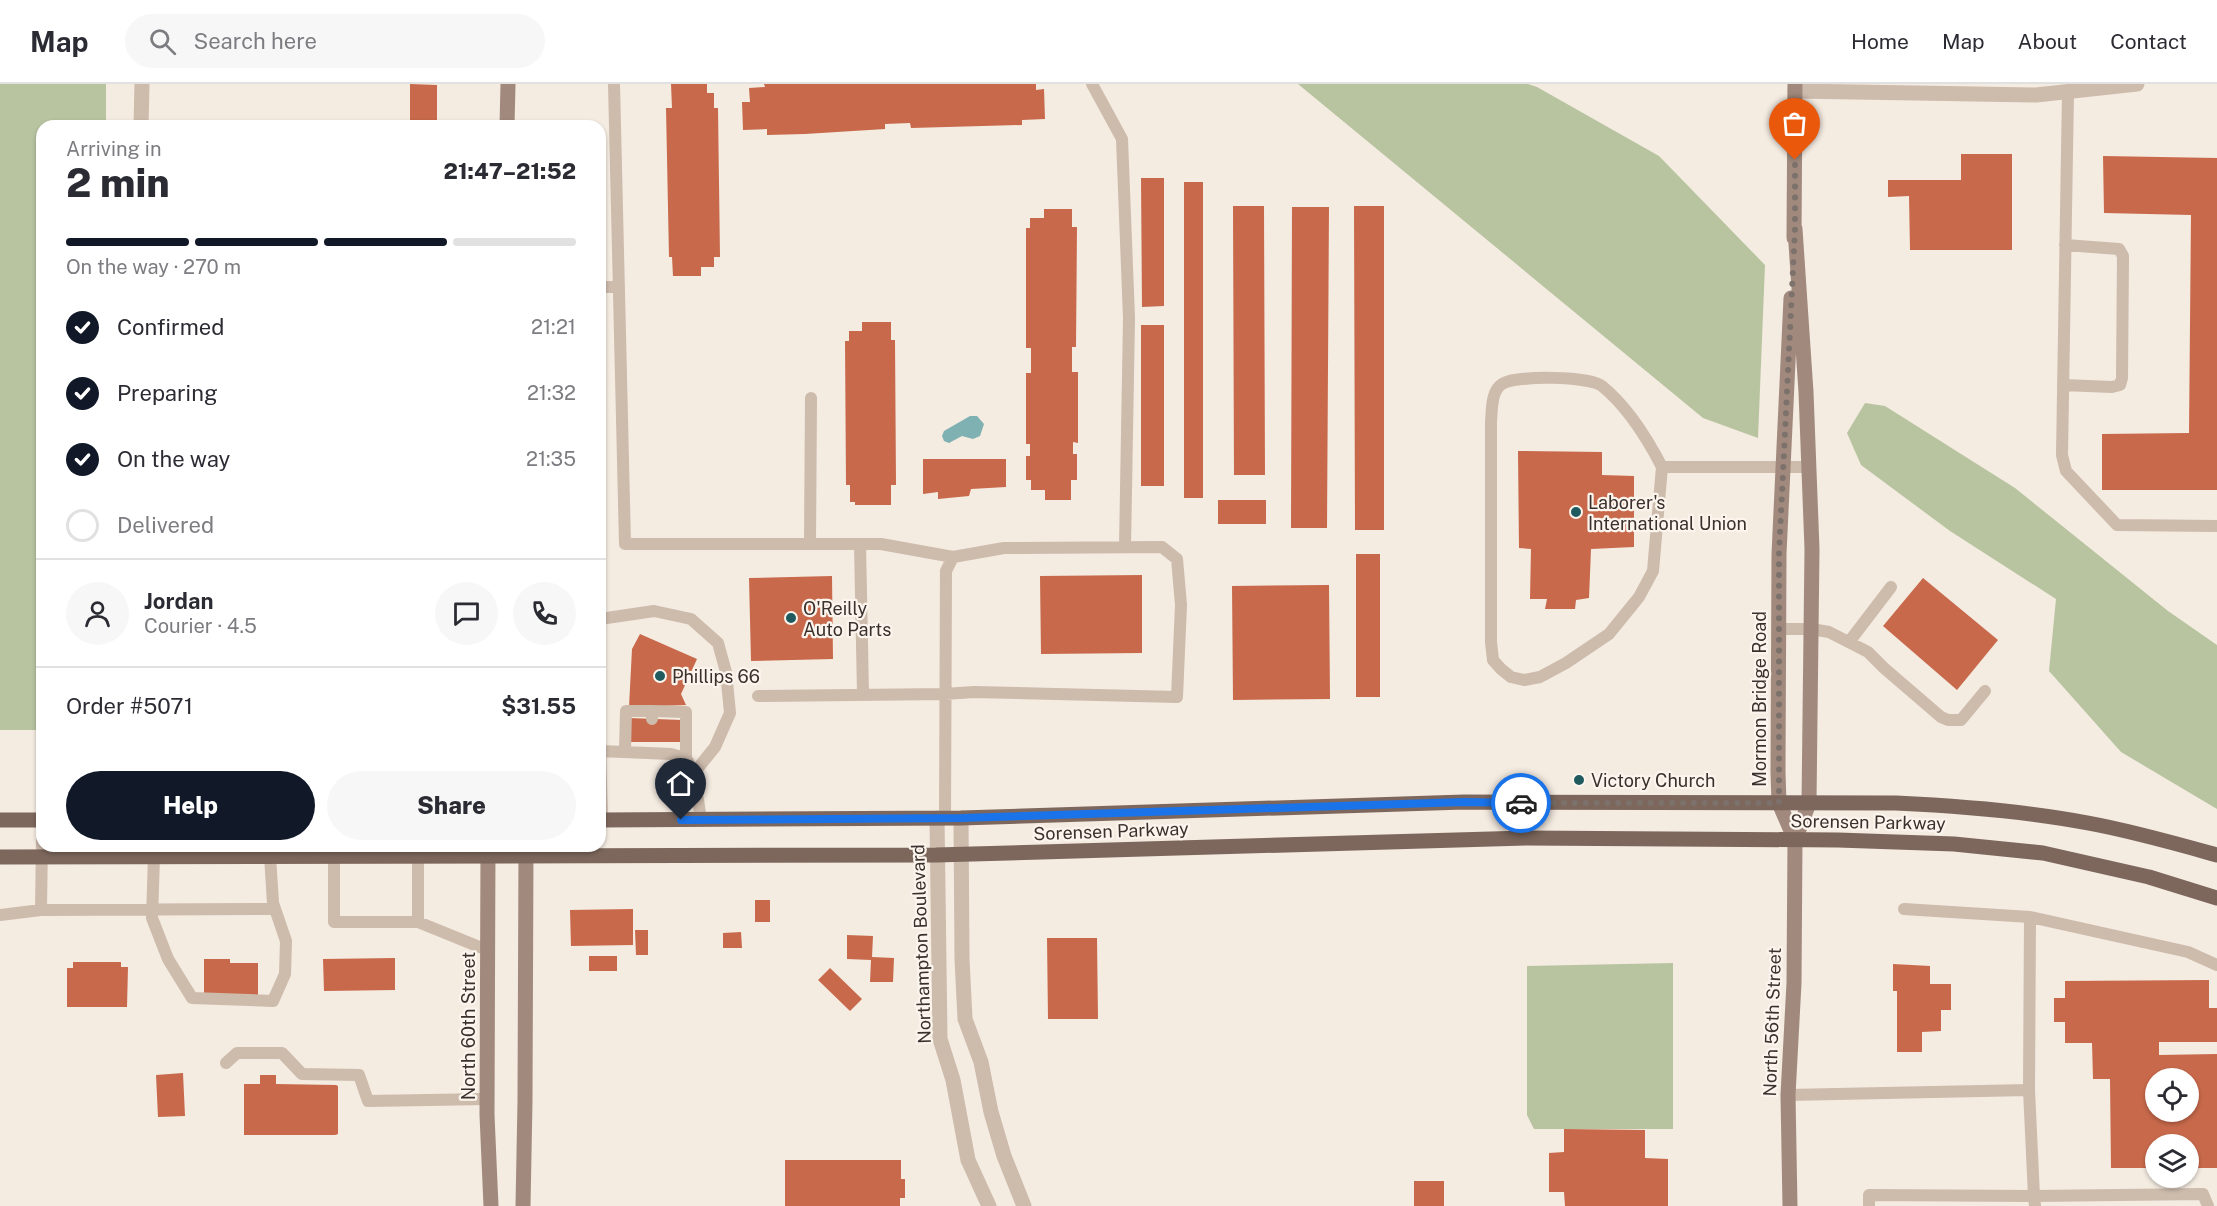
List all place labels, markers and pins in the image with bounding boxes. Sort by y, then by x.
pin [1769,98,1820,160]
place label: Laborer's International Union [1588,492,1747,534]
marker: Laborer's International Union [1569,505,1583,519]
place label: O'Reilly Auto Parts [803,598,891,640]
marker: O'Reilly Auto Parts [784,611,798,625]
place label: Phillips 66 [672,666,760,687]
marker: Phillips 66 [653,669,667,683]
pin [655,758,706,820]
place label: Victory Church [1591,770,1715,791]
marker: Victory Church [1572,773,1586,787]

